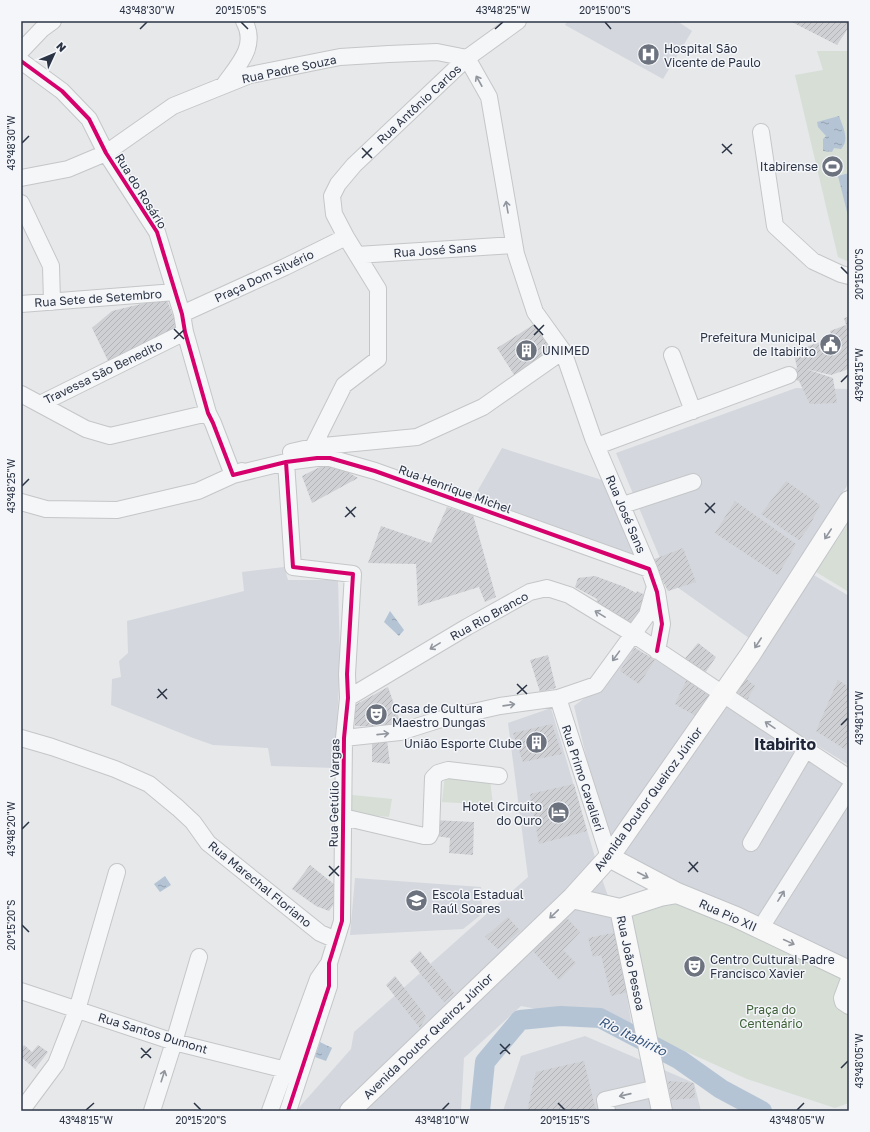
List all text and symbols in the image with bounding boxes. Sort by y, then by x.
text: 43°48'30"W [119,4,175,16]
text: 20°15'05"S [215,4,267,16]
text: 43°48'25"W [476,4,531,16]
text: 20°15'00"S [579,4,631,16]
north arrow [34,34,74,74]
text: N [54,39,69,54]
place label: Hospital São Vicente de Paulo [664,41,761,70]
hospital icon: Hospital São Vicente de Paulo [636,42,662,68]
street label: Rua Padre Souza [240,52,338,86]
street label: Rua Antônio Carlos [374,61,464,147]
one-way arrow [475,75,483,87]
text: 43°48'30"W [5,115,17,171]
street label: Rua do Rosário [112,151,170,231]
sports icon: Itabirense [820,153,846,179]
place label: Itabirense [760,159,818,174]
one-way arrow [503,201,511,214]
street label: Rua José Sans [393,240,477,260]
street label: Praça Dom Silvério [212,246,316,306]
text: 20°15'00"S [853,248,865,300]
street label: Rua Sete de Setembro [34,286,162,310]
place label: Prefeitura Municipal de Itabirito [700,330,816,359]
public building icon: Prefeitura Municipal de Itabirito [818,331,844,357]
street label: Travessa São Benedito [41,337,165,407]
building icon: UNIMED [513,337,539,363]
place label: UNIMED [542,343,590,358]
text: 43°48'15"W [853,348,865,402]
text: 43°48'25"W [5,458,17,513]
street label: Rua Henrique Michel [396,462,514,516]
street label: Rua José Sans [603,473,649,555]
one-way arrow [824,528,832,539]
street label: Rua Rio Branco [447,588,531,644]
one-way arrow [594,609,606,617]
one-way arrow [754,637,762,648]
one-way arrow [429,643,441,651]
one-way arrow [612,651,621,662]
text: 43°48'10"W [853,691,865,745]
place label: Casa de Cultura Maestro Dungas [392,701,486,730]
one-way arrow [502,701,515,709]
theatre icon: Casa de Cultura Maestro Dungas [363,702,389,728]
one-way arrow [765,721,776,729]
street label: Rua Primo Cavalieri [559,723,607,833]
street label: Avenida Doutor Queiroz Júnior [591,724,706,874]
one-way arrow [376,730,389,738]
building icon: União Esporte Clube [524,730,550,756]
district label: Itabirito [754,734,816,754]
place label: União Esporte Clube [404,736,522,751]
street label: Rua Getúlio Vargas [326,738,342,848]
place label: Hotel Circuito do Ouro [462,799,542,828]
hotel icon: Hotel Circuito do Ouro [545,800,571,826]
text: 43°48'20"W [5,801,17,857]
street label: Rua Marechal Floriano [205,838,315,930]
one-way arrow [637,872,649,879]
place label: Escola Estadual Raúl Soares [432,887,524,916]
school or university icon: Escola Estadual Raúl Soares [404,888,430,914]
one-way arrow [777,891,785,902]
street label: Rua Pio XII [697,896,759,934]
text: 20°15'20"S [5,899,17,951]
one-way arrow [549,910,559,919]
street label: Rua João Pessoa [614,914,648,1012]
one-way arrow [783,939,795,946]
place label: Centro Cultural Padre Francisco Xavier [710,952,835,981]
theatre icon: Centro Cultural Padre Francisco Xavier [682,953,708,979]
street label: Avenida Doutor Queiroz Júnior [360,970,496,1102]
park label: Praça do Centenário [739,1002,803,1031]
street label: Rua Santos Dumont [96,1009,210,1057]
water label: Rio Itabirito [597,1013,670,1060]
text: 43°48'05"W [853,1033,865,1089]
one-way arrow [160,1070,167,1083]
one-way arrow [619,1092,632,1100]
text: 43°48'15"W [59,1114,113,1126]
text: 20°15'20"S [175,1114,227,1126]
text: 43°48'10"W [415,1114,469,1126]
text: 20°15'15"S [540,1114,590,1126]
text: 43°48'05"W [769,1114,825,1126]

